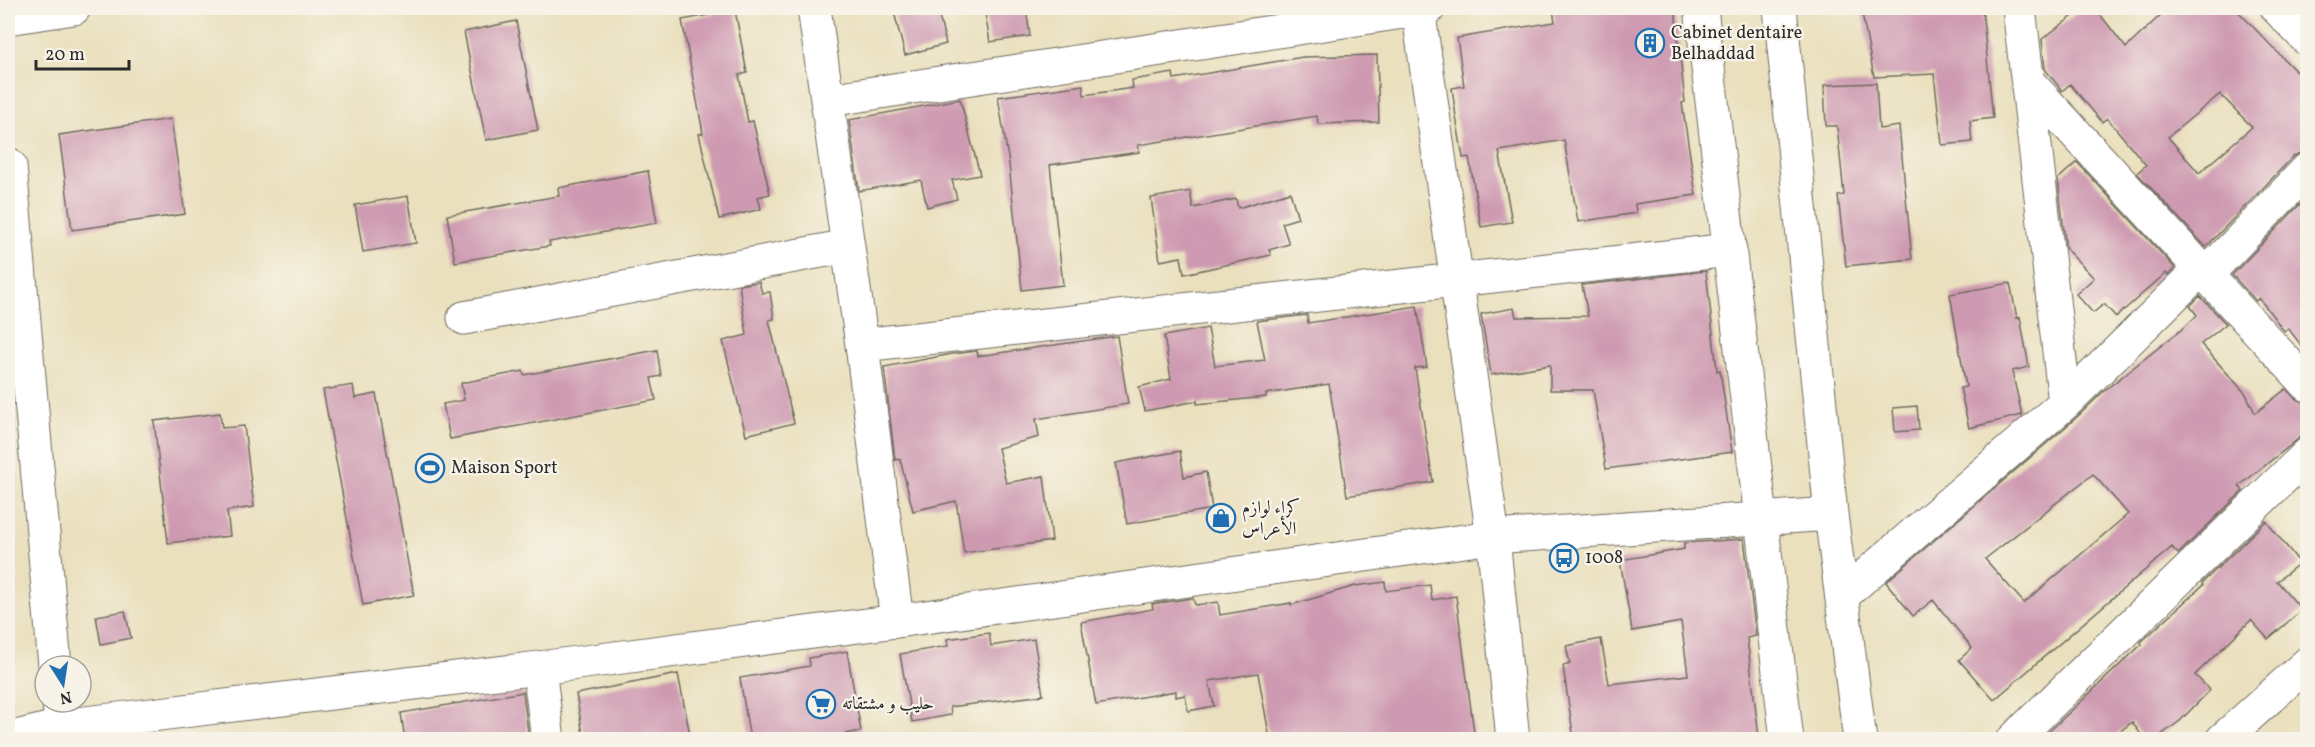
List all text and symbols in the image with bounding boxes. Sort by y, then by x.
place label: Cabinet dentaire Belhaddad [1671,21,1802,67]
building icon: Cabinet dentaire Belhaddad [1634,27,1666,59]
scale bar [36,33,129,71]
text: 20 m [45,43,85,68]
sports icon: Maison Sport [414,452,446,484]
place label: Maison Sport [451,456,557,481]
place label: كراء لوازم الأعراس [1242,496,1300,542]
shop icon: كراء لوازم الأعراس [1205,502,1237,534]
bus stop icon: 1008 [1548,542,1580,574]
place label: 1008 [1585,546,1623,571]
north arrow [33,654,93,714]
text: N [57,685,74,709]
supermarket icon: حليب و مشتقاته [805,688,837,720]
place label: حليب و مشتقاته [842,692,934,717]

